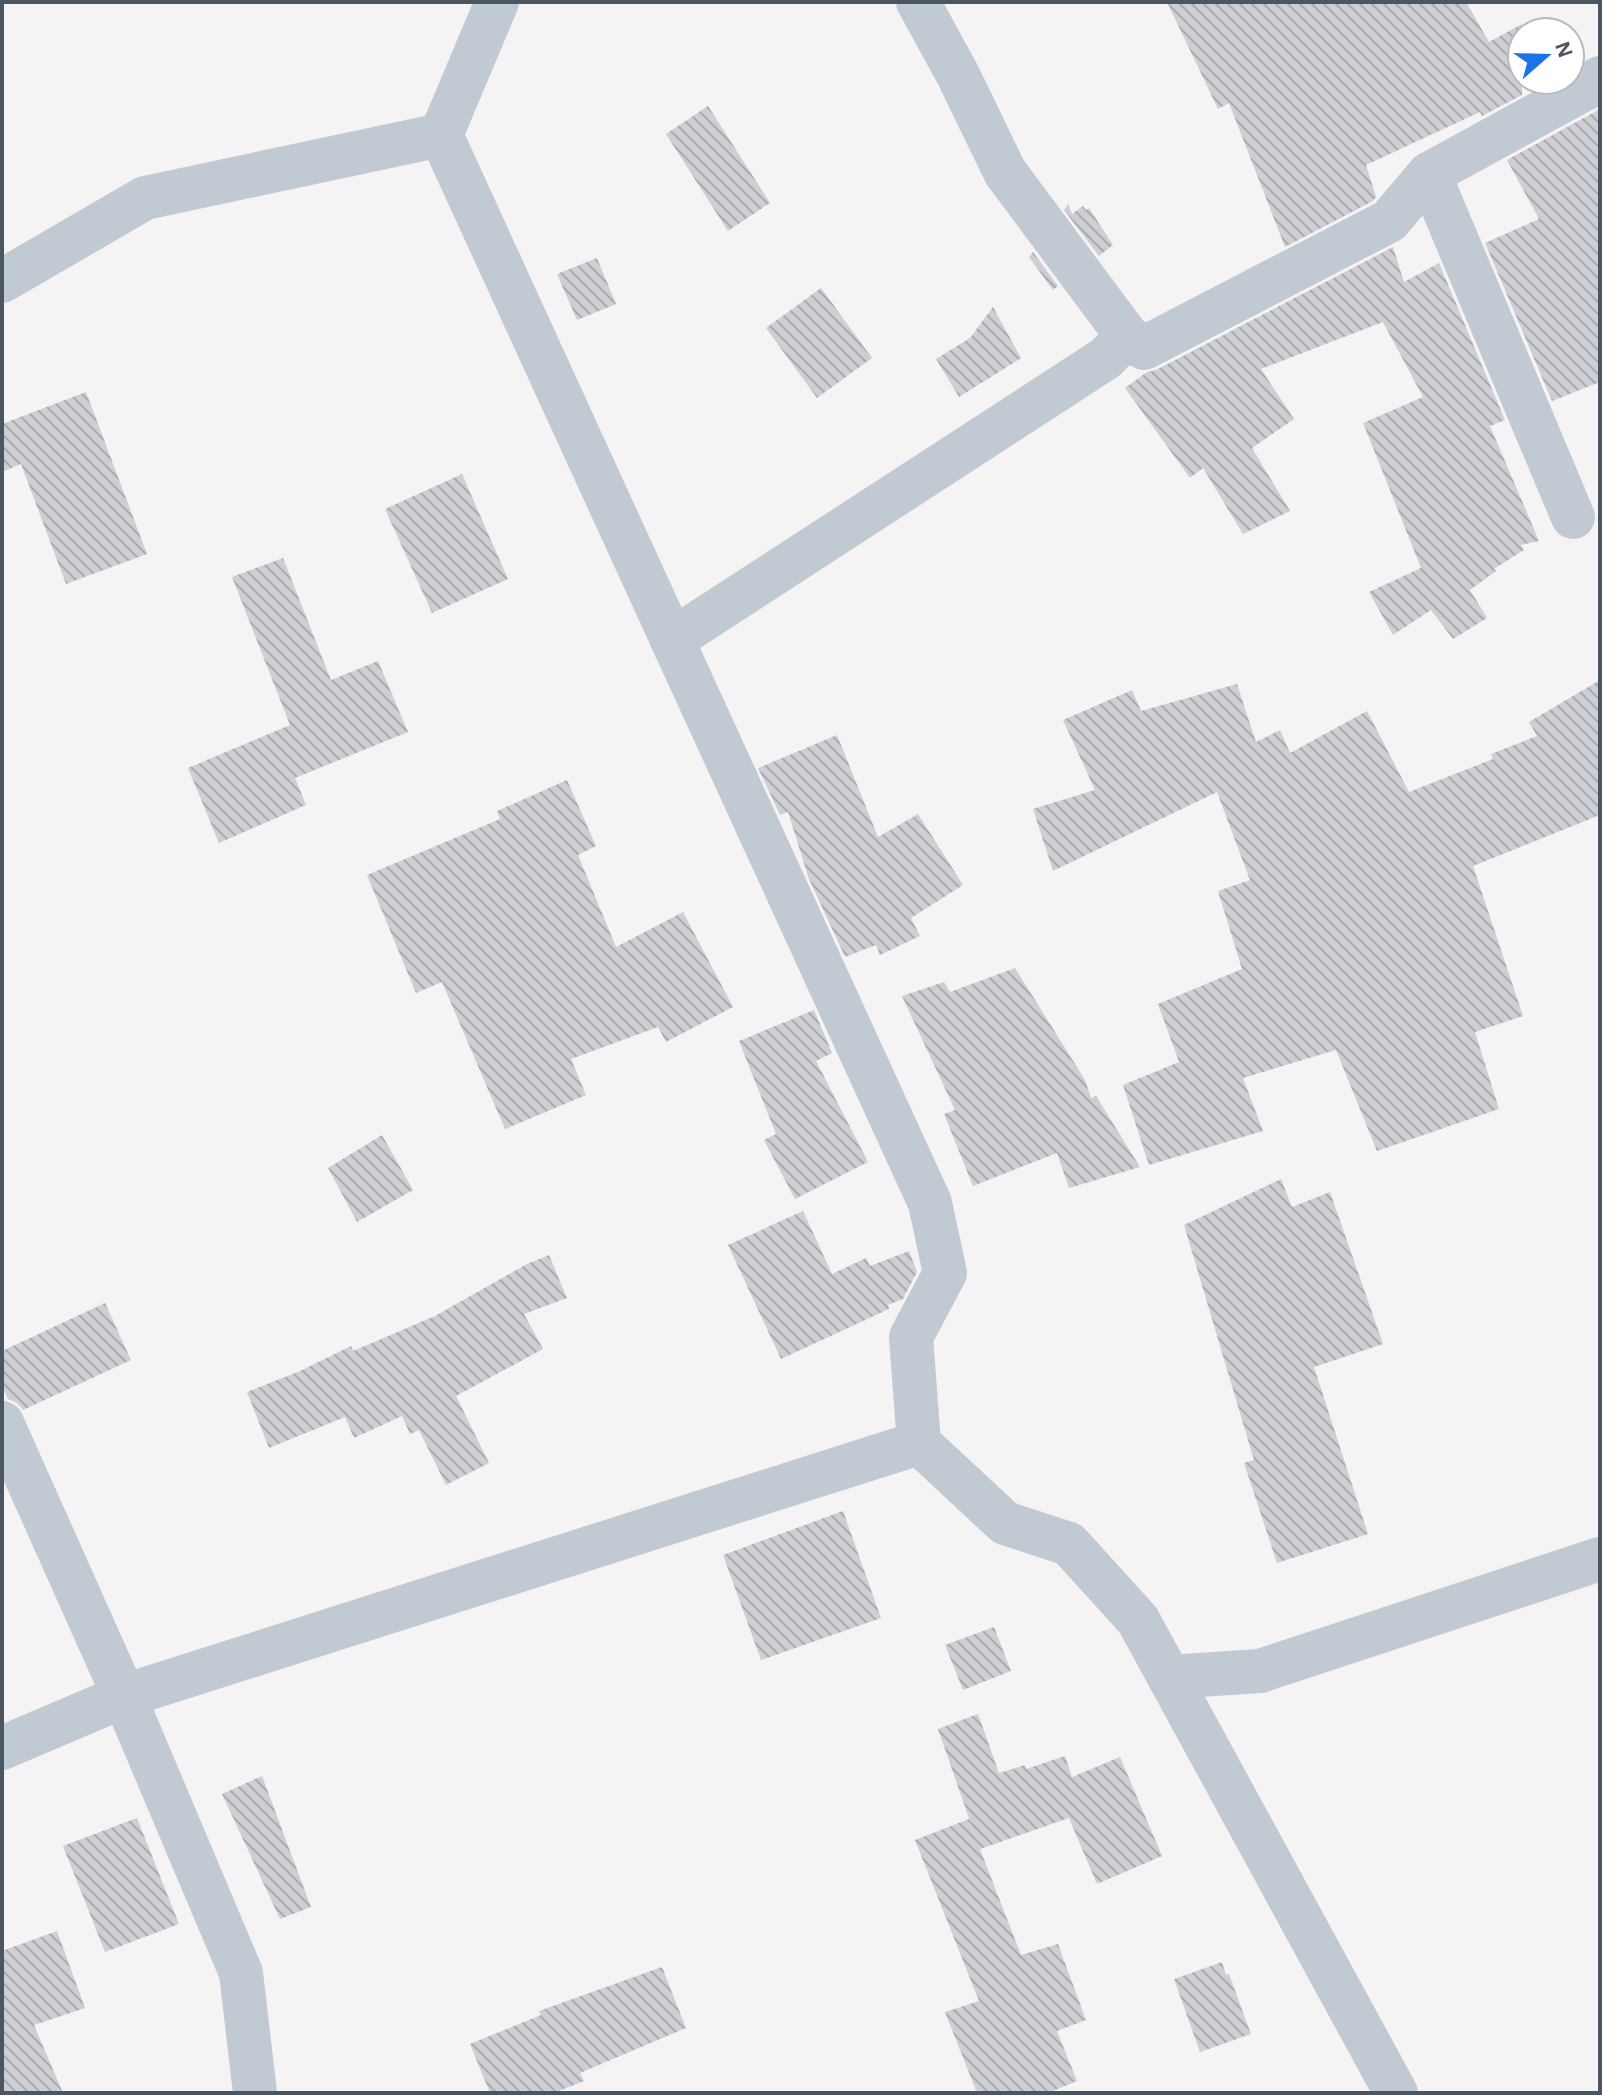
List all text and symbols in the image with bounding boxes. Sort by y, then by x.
north arrow [1506,16,1586,96]
text: N [1551,39,1577,60]

